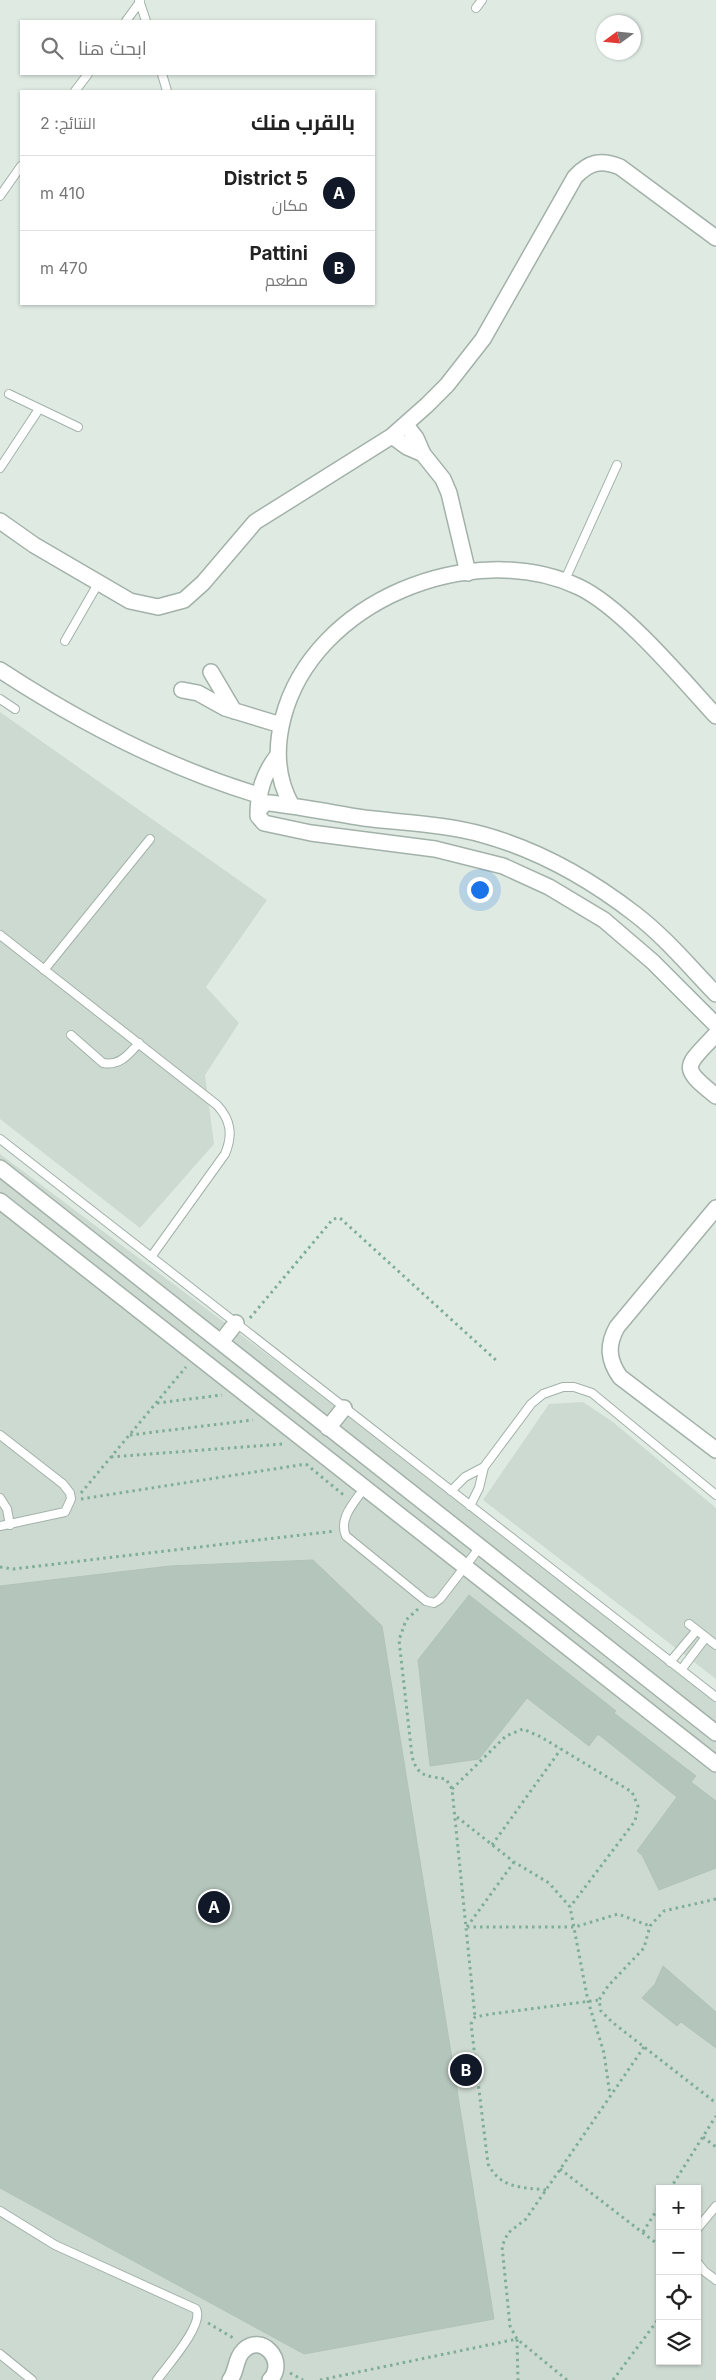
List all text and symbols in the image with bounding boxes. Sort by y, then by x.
north arrow [596,15,641,60]
search box [20,20,375,75]
icon: search [38,34,66,62]
text: ابحث هنا [78,37,147,60]
text: بالقرب منك [251,110,355,135]
text: النتائج: 2 [40,113,96,133]
text: District 5 [224,167,308,190]
text: 410 m [40,183,85,203]
text: A [333,183,345,203]
text: مكان [272,195,308,215]
text: Pattini [250,242,308,265]
text: 470 m [40,258,88,278]
text: B [334,258,344,278]
text: مطعم [265,270,308,290]
your location [467,877,493,903]
pin: A [198,1888,230,1926]
pin: B [450,2051,482,2089]
map controls [656,2185,701,2365]
button: + [656,2185,701,2230]
button: − [656,2230,701,2275]
button: locate [656,2275,701,2320]
button: layers [656,2320,701,2365]

